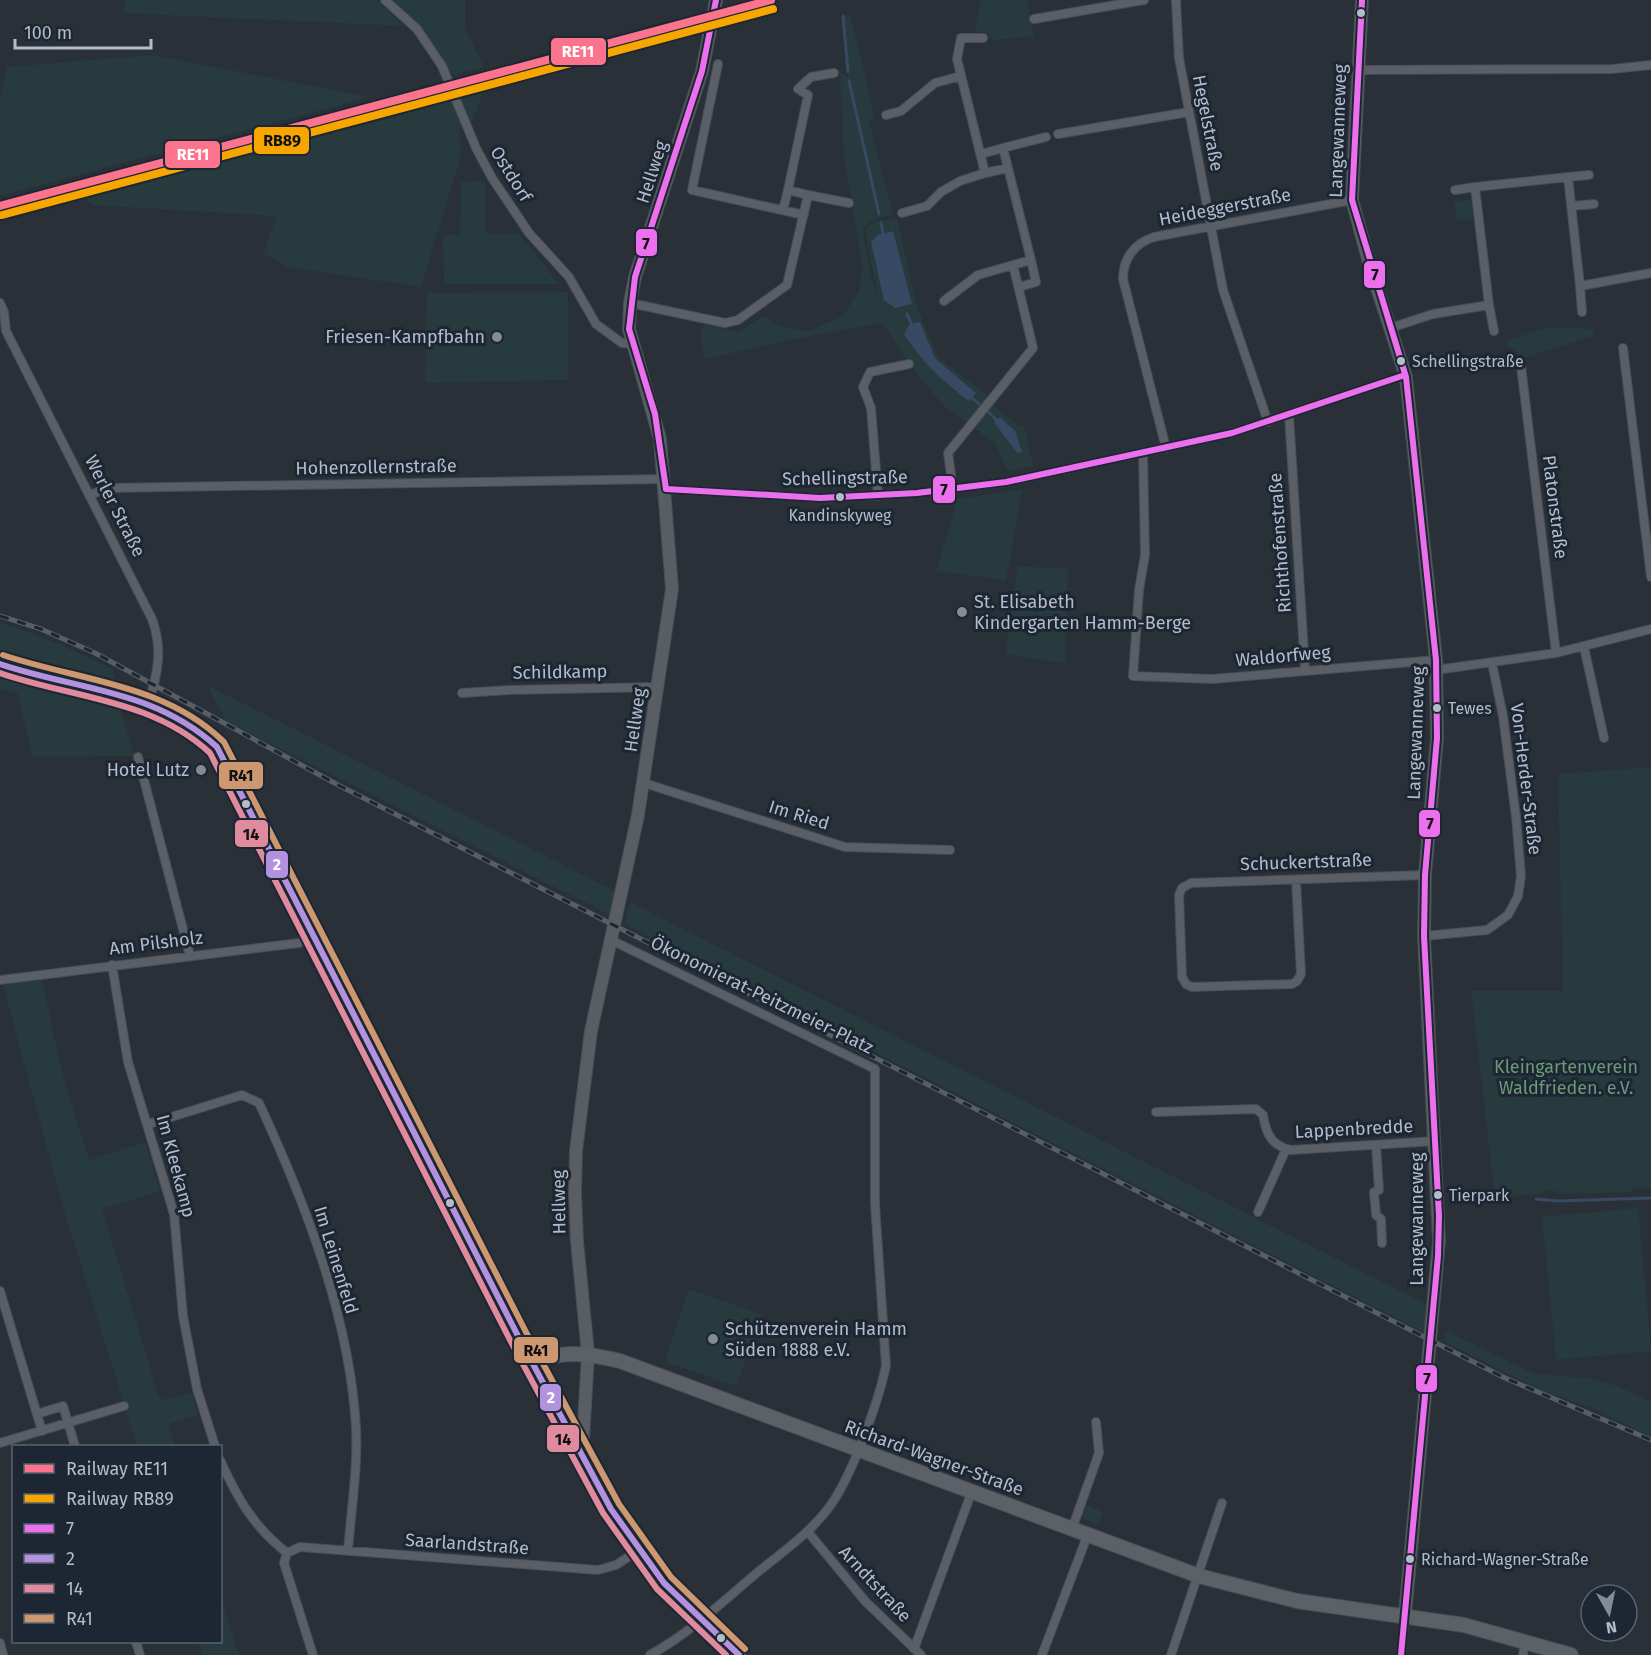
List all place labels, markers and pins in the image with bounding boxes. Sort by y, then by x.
unlabelled marker [1355,7,1367,19]
place label: Friesen-Kampfbahn [325,326,485,348]
marker: Friesen-Kampfbahn [490,330,504,344]
place label: Schellingstraße [1412,352,1524,371]
marker: Schellingstraße [1395,355,1407,367]
marker: Kandinskyweg [834,491,846,503]
place label: Kandinskyweg [789,506,892,525]
place label: St. Elisabeth Kindergarten Hamm-Berge [974,591,1191,634]
marker: St. Elisabeth Kindergarten Hamm-Berge [955,605,969,619]
place label: Tewes [1448,699,1492,718]
marker: Tewes [1431,702,1443,714]
place label: Hotel Lutz [107,759,189,781]
marker: Hotel Lutz [194,763,208,777]
unlabelled marker [240,798,252,810]
place label: Tierpark [1449,1186,1510,1205]
marker: Tierpark [1432,1189,1444,1201]
unlabelled marker [444,1197,456,1209]
place label: Schützenverein Hamm Süden 1888 e.V. [725,1318,907,1361]
marker: Schützenverein Hamm Süden 1888 e.V. [706,1332,720,1346]
place label: Richard-Wagner-Straße [1421,1550,1589,1569]
marker: Richard-Wagner-Straße [1404,1553,1416,1565]
unlabelled marker [715,1632,727,1644]

